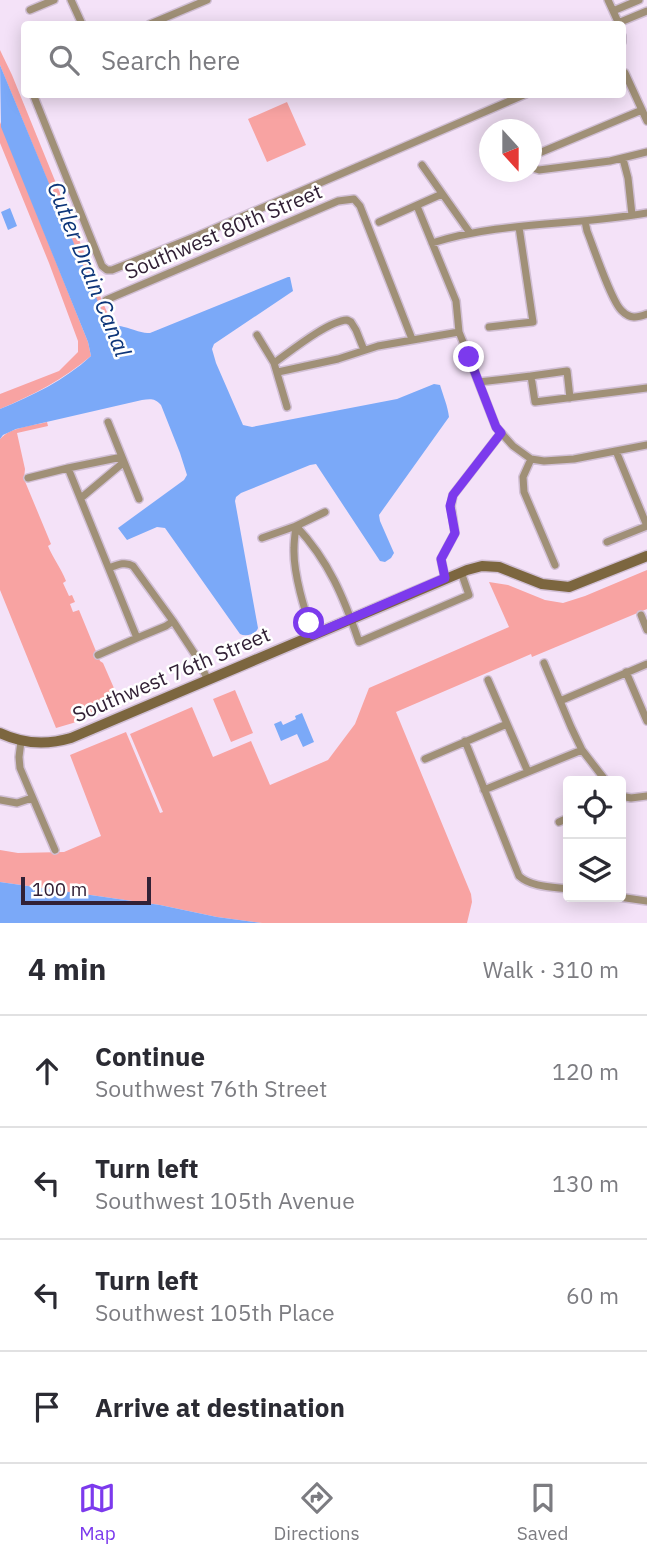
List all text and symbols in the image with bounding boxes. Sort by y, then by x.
search box [21,21,626,98]
icon: search [45,41,83,79]
text: Search here [101,43,240,77]
north arrow [479,119,542,182]
water label: Cutler Drain Canal [41,177,139,362]
street label: Southwest 80th Street [120,177,326,285]
route end [453,341,484,372]
route start [293,607,324,638]
street label: Southwest 76th Street [68,620,274,728]
map controls [563,776,626,902]
button: locate [563,776,626,839]
button: layers [563,839,626,902]
scale bar [21,874,150,906]
text: 100 m [32,877,87,901]
text: 4 min [28,949,106,988]
text: Walk · 310 m [483,954,619,984]
text: Continue [95,1039,205,1073]
icon: ahead [28,1052,66,1090]
text: 120 m [552,1056,619,1086]
text: Southwest 76th Street [95,1073,327,1103]
text: Turn left [95,1151,198,1185]
icon: left [28,1164,66,1202]
text: 130 m [552,1168,619,1198]
text: Southwest 105th Avenue [95,1185,355,1215]
text: Turn left [95,1263,198,1297]
icon: left [28,1276,66,1314]
text: 60 m [566,1280,619,1310]
text: Southwest 105th Place [95,1297,335,1327]
icon: arrive [28,1388,66,1426]
text: Arrive at destination [95,1390,345,1424]
tab: Map [78,1479,116,1545]
tab: Directions [273,1479,360,1545]
tab: Saved [517,1479,569,1545]

